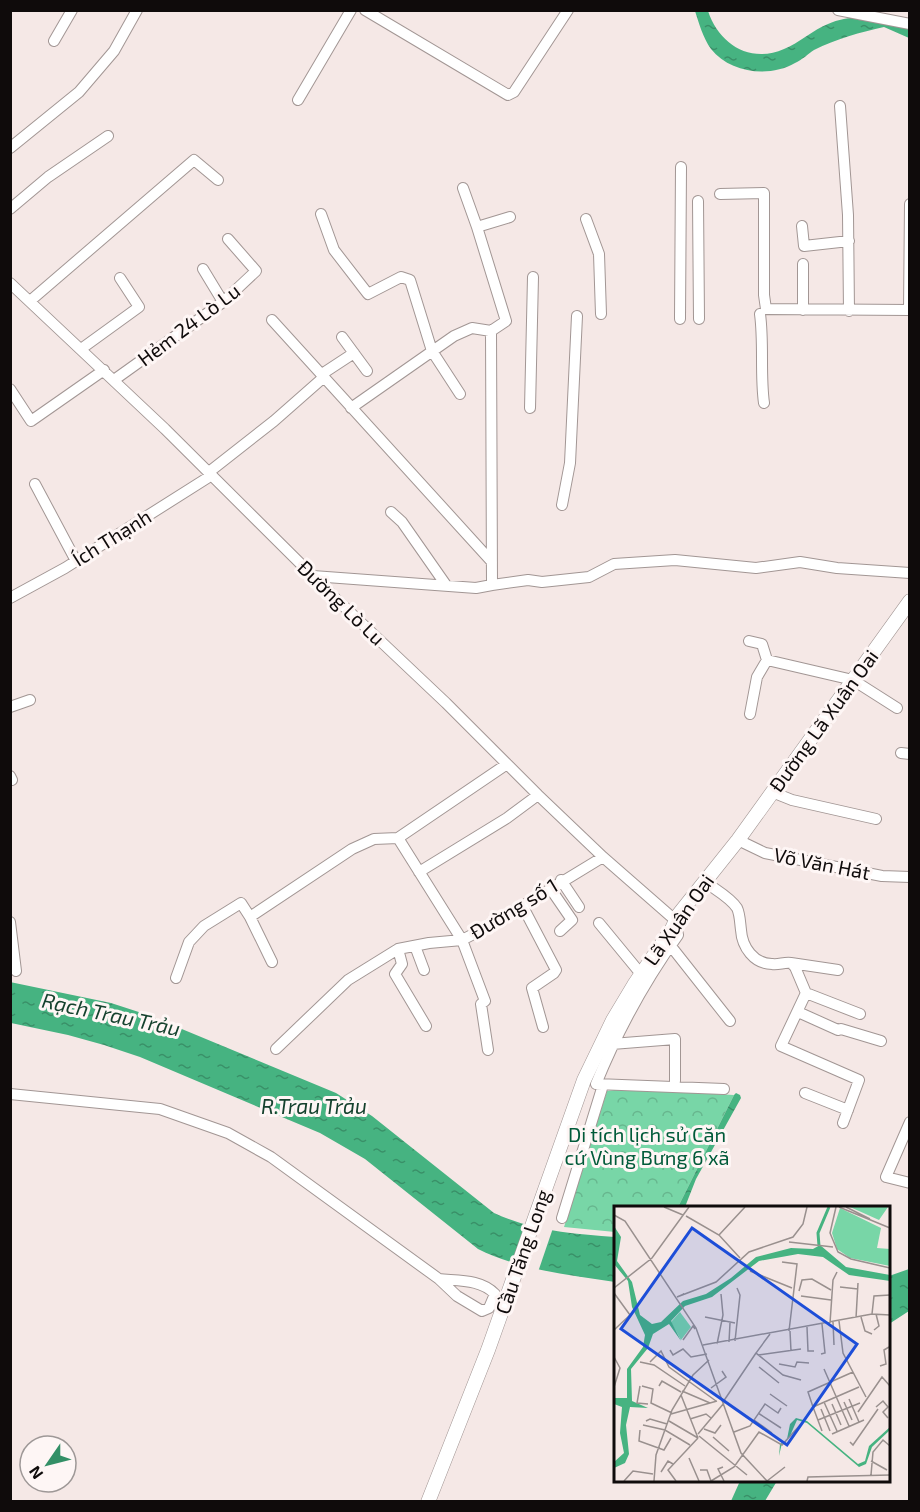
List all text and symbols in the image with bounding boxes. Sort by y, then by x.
street label: Hẻm 24 Lò Lu [133,278,244,370]
street label: Ích Thạnh [68,504,155,571]
street label: Đường Lò Lu [293,555,390,650]
street label: Đường Lã Xuân Oai [764,645,883,796]
street label: Võ Văn Hát [772,842,873,884]
street label: Lã Xuân Oai [638,869,718,970]
street label: Đường số 1 [465,873,562,944]
water label: Rạch Trau Trảu [40,987,183,1040]
water label: R.Trau Trảu [261,1093,367,1118]
park label: Di tích lịch sử Căn cứ Vùng Bưng 6 xã [565,1122,730,1169]
street label: Cầu Tăng Long [490,1186,555,1317]
inset map [614,1206,890,1482]
north arrow [18,1434,78,1494]
text: N [24,1463,46,1483]

